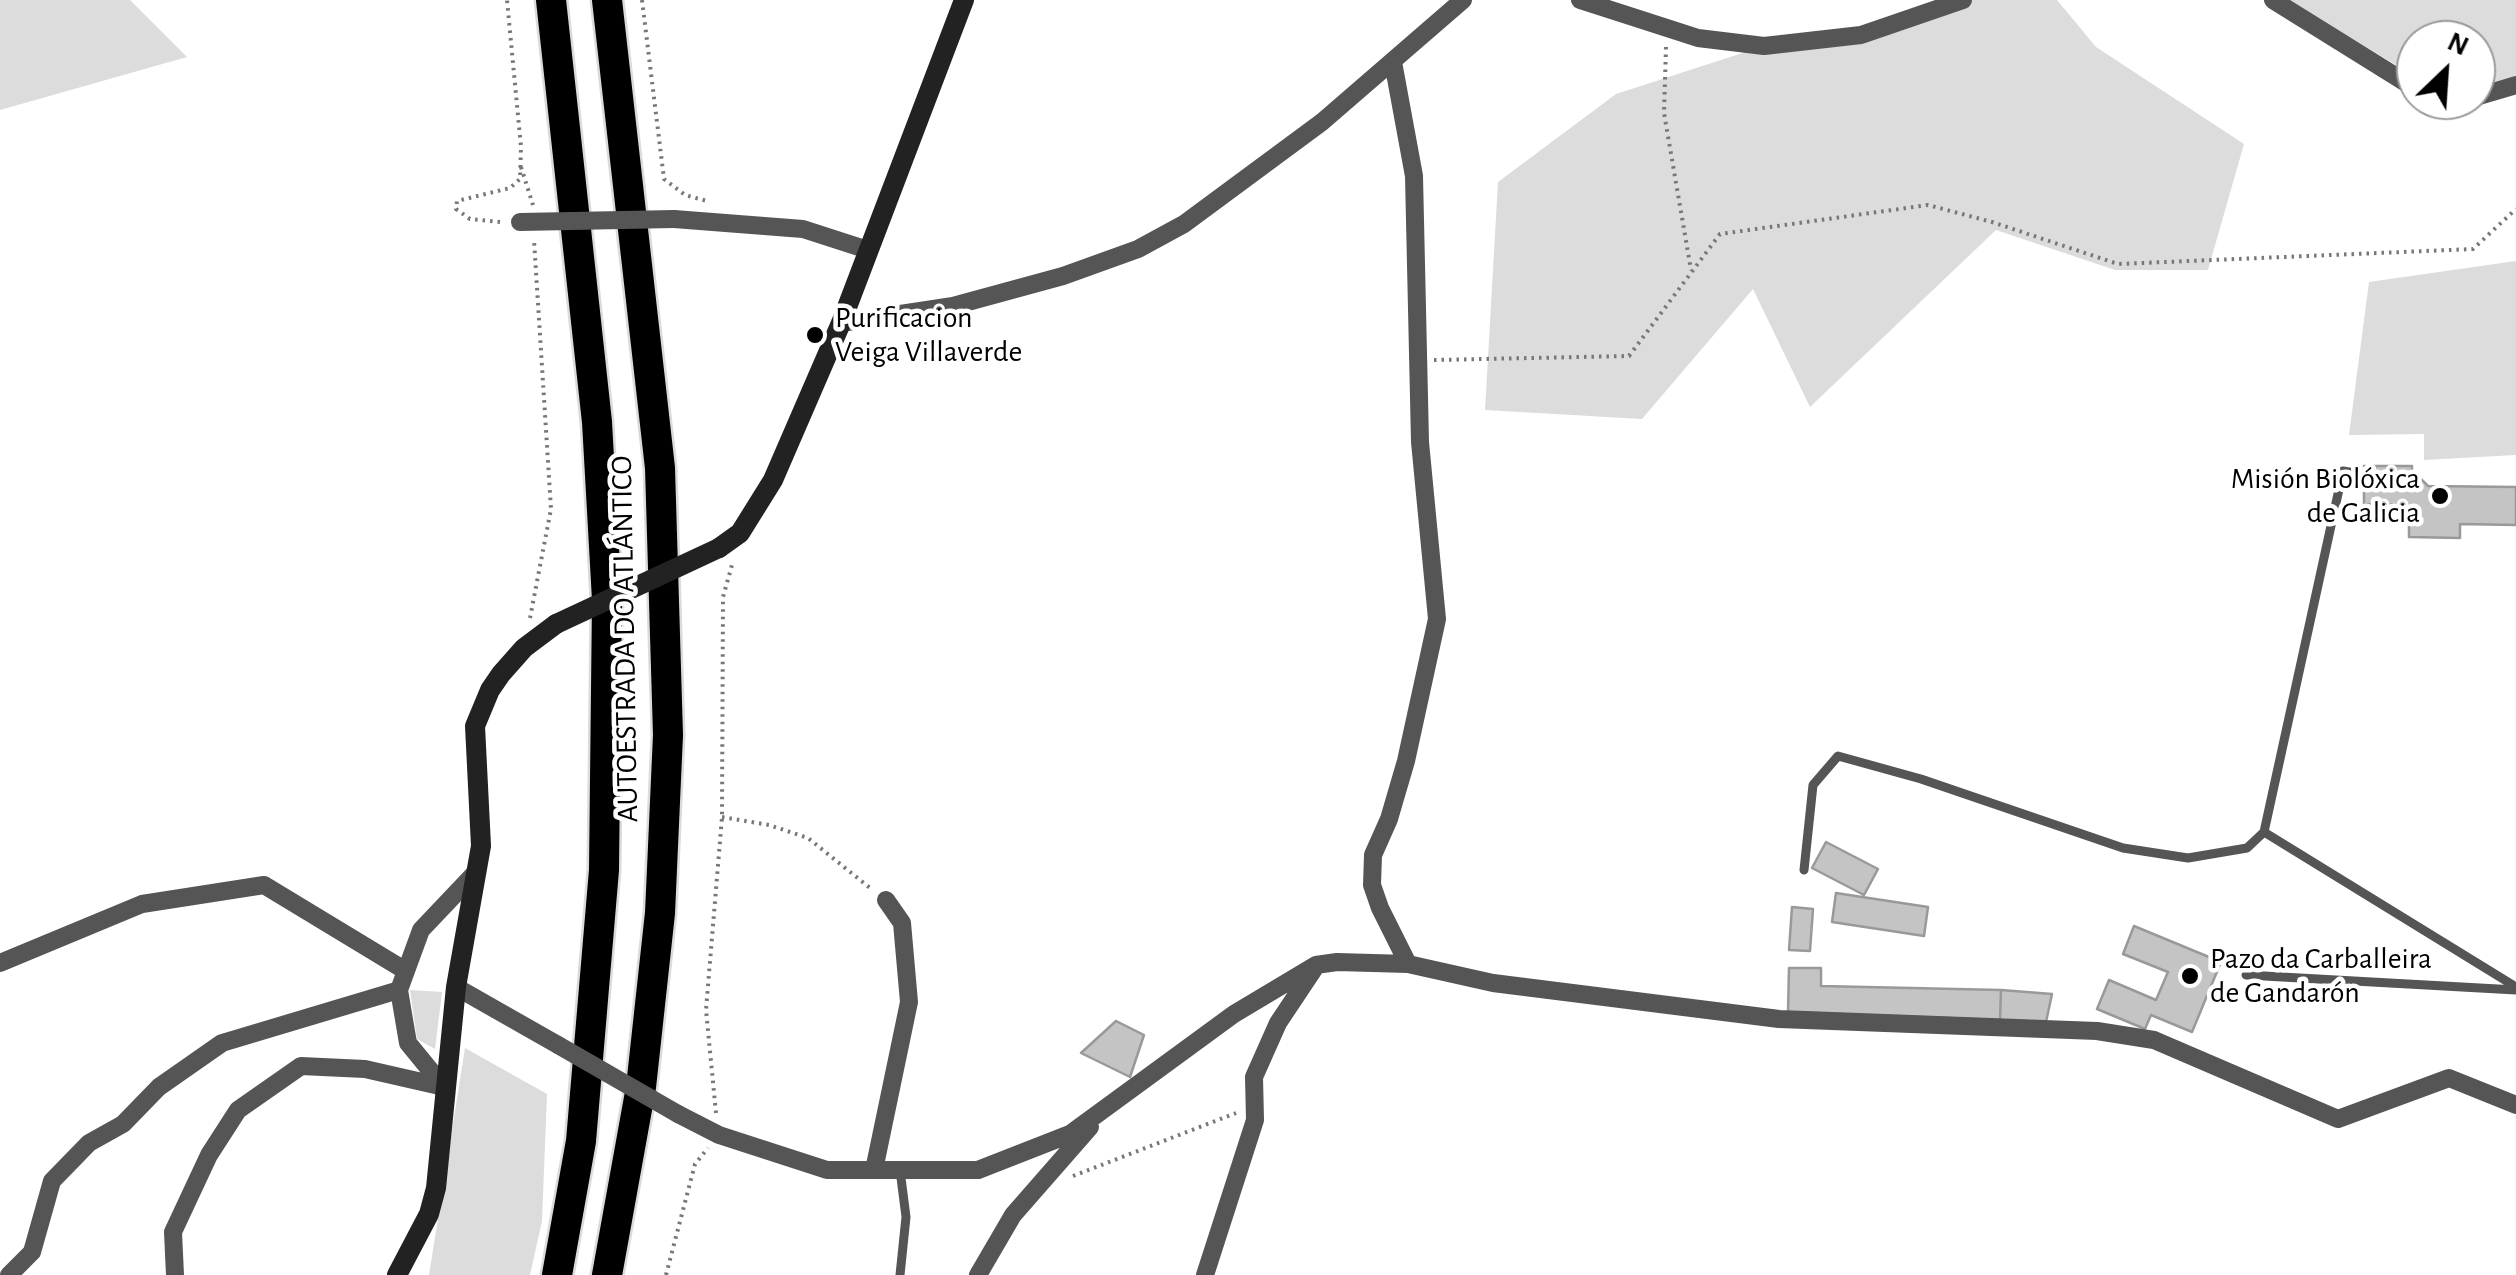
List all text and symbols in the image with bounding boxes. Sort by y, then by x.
north arrow [2396,20,2496,120]
text: N [2443,28,2473,61]
place label: Purificacion Veiga Villaverde [835,300,1022,370]
marker: Purificacion Veiga Villaverde [804,324,826,346]
street label: AUTOESTRADA DO ATLÁNTICO [604,455,646,823]
place label: Misión Biolóxica de Galicia [2231,461,2420,532]
marker: Misión Biolóxica de Galicia [2429,485,2451,507]
place label: Pazo da Carballeira de Gandarón [2210,941,2432,1012]
marker: Pazo da Carballeira de Gandarón [2179,965,2201,987]

